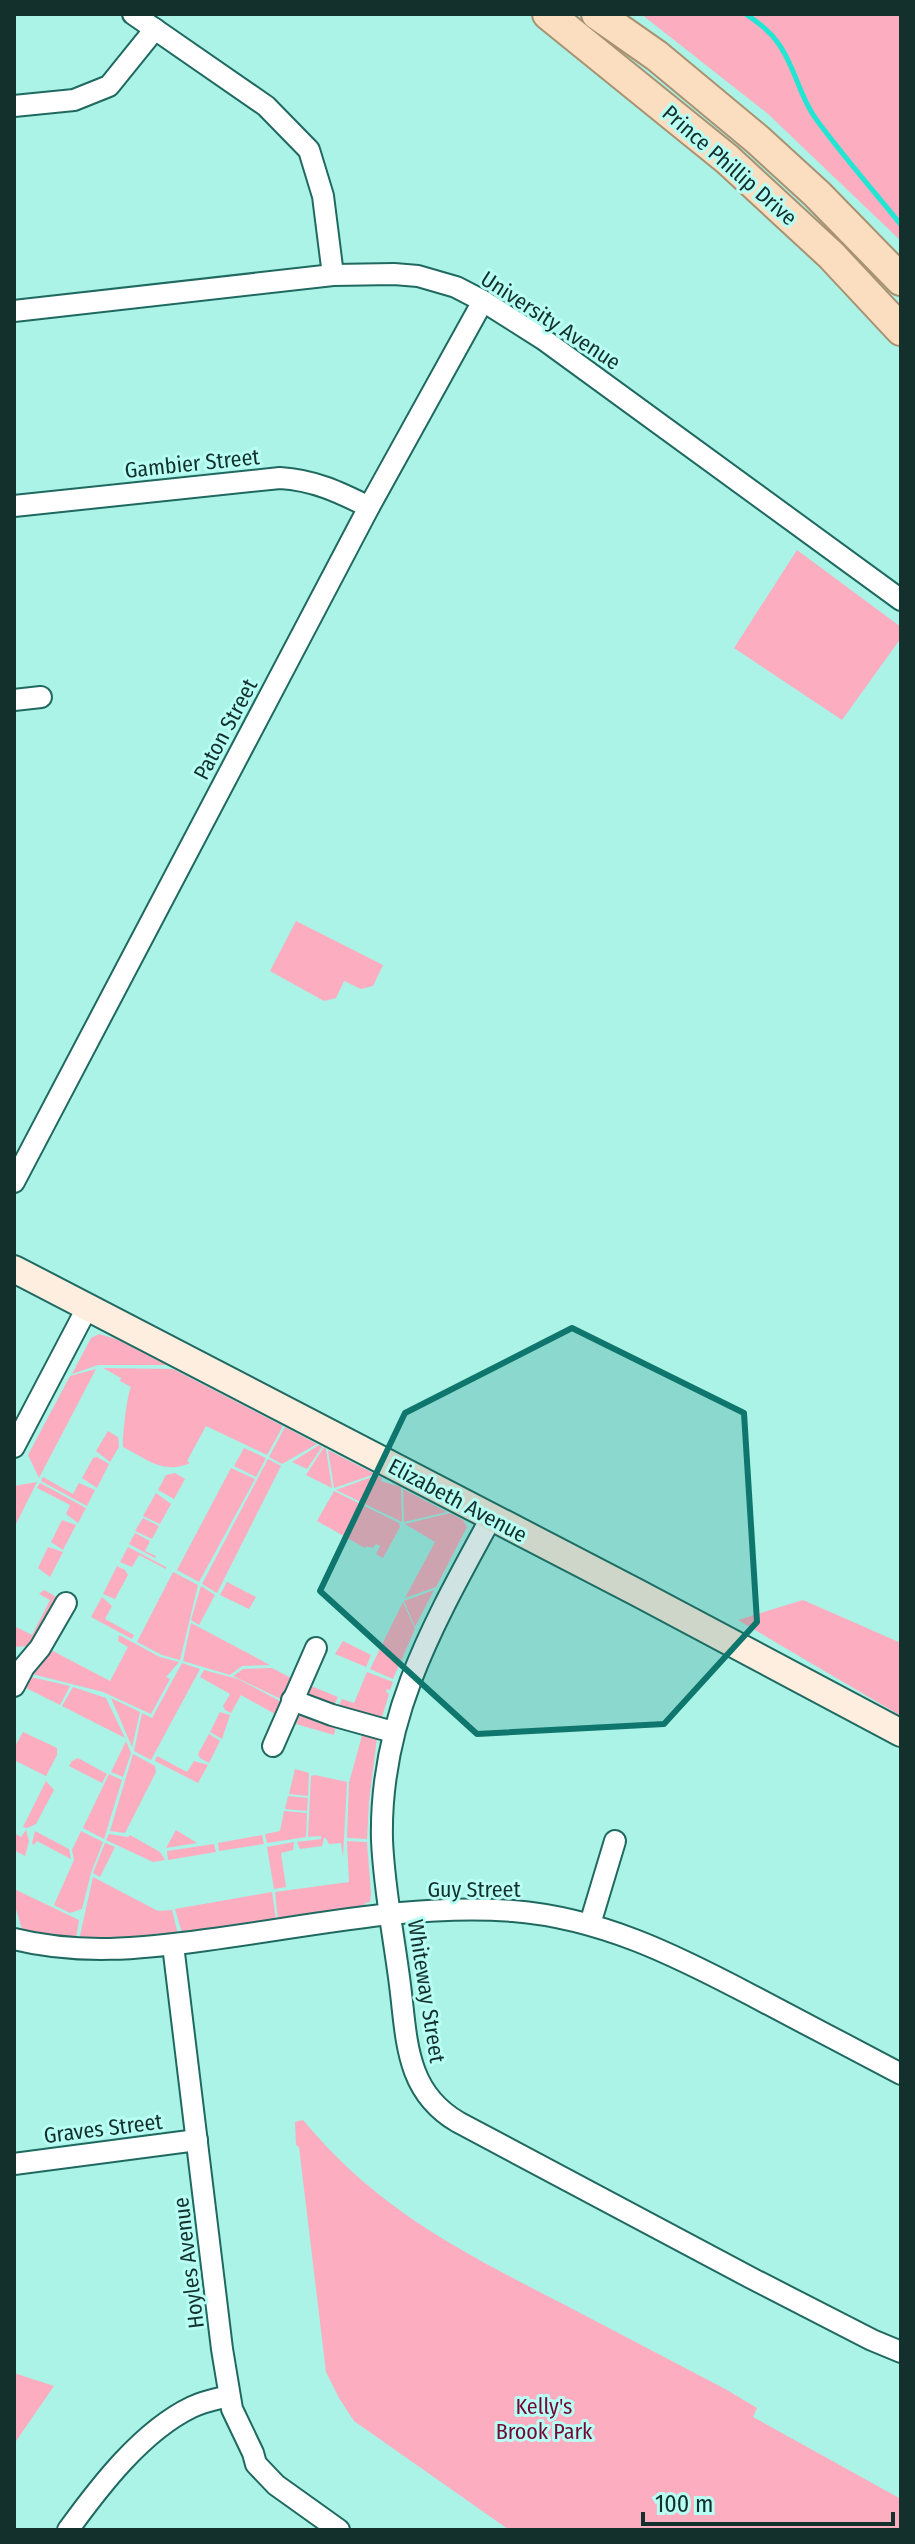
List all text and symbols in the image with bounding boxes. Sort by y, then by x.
street label: Prince Phillip Drive [657,100,803,231]
street label: University Avenue [476,265,626,376]
street label: Gambier Street [123,443,262,484]
street label: Paton Street [188,673,264,784]
street label: Elizabeth Avenue [384,1453,532,1548]
street label: Guy Street [427,1876,521,1903]
street label: Whiteway Street [402,1917,451,2066]
street label: Graves Street [42,2108,165,2149]
street label: Hoyles Avenue [167,2196,210,2330]
park label: Kelly's Brook Park [496,2393,593,2445]
scale bar [643,2476,893,2526]
text: 100 m [655,2490,713,2518]

